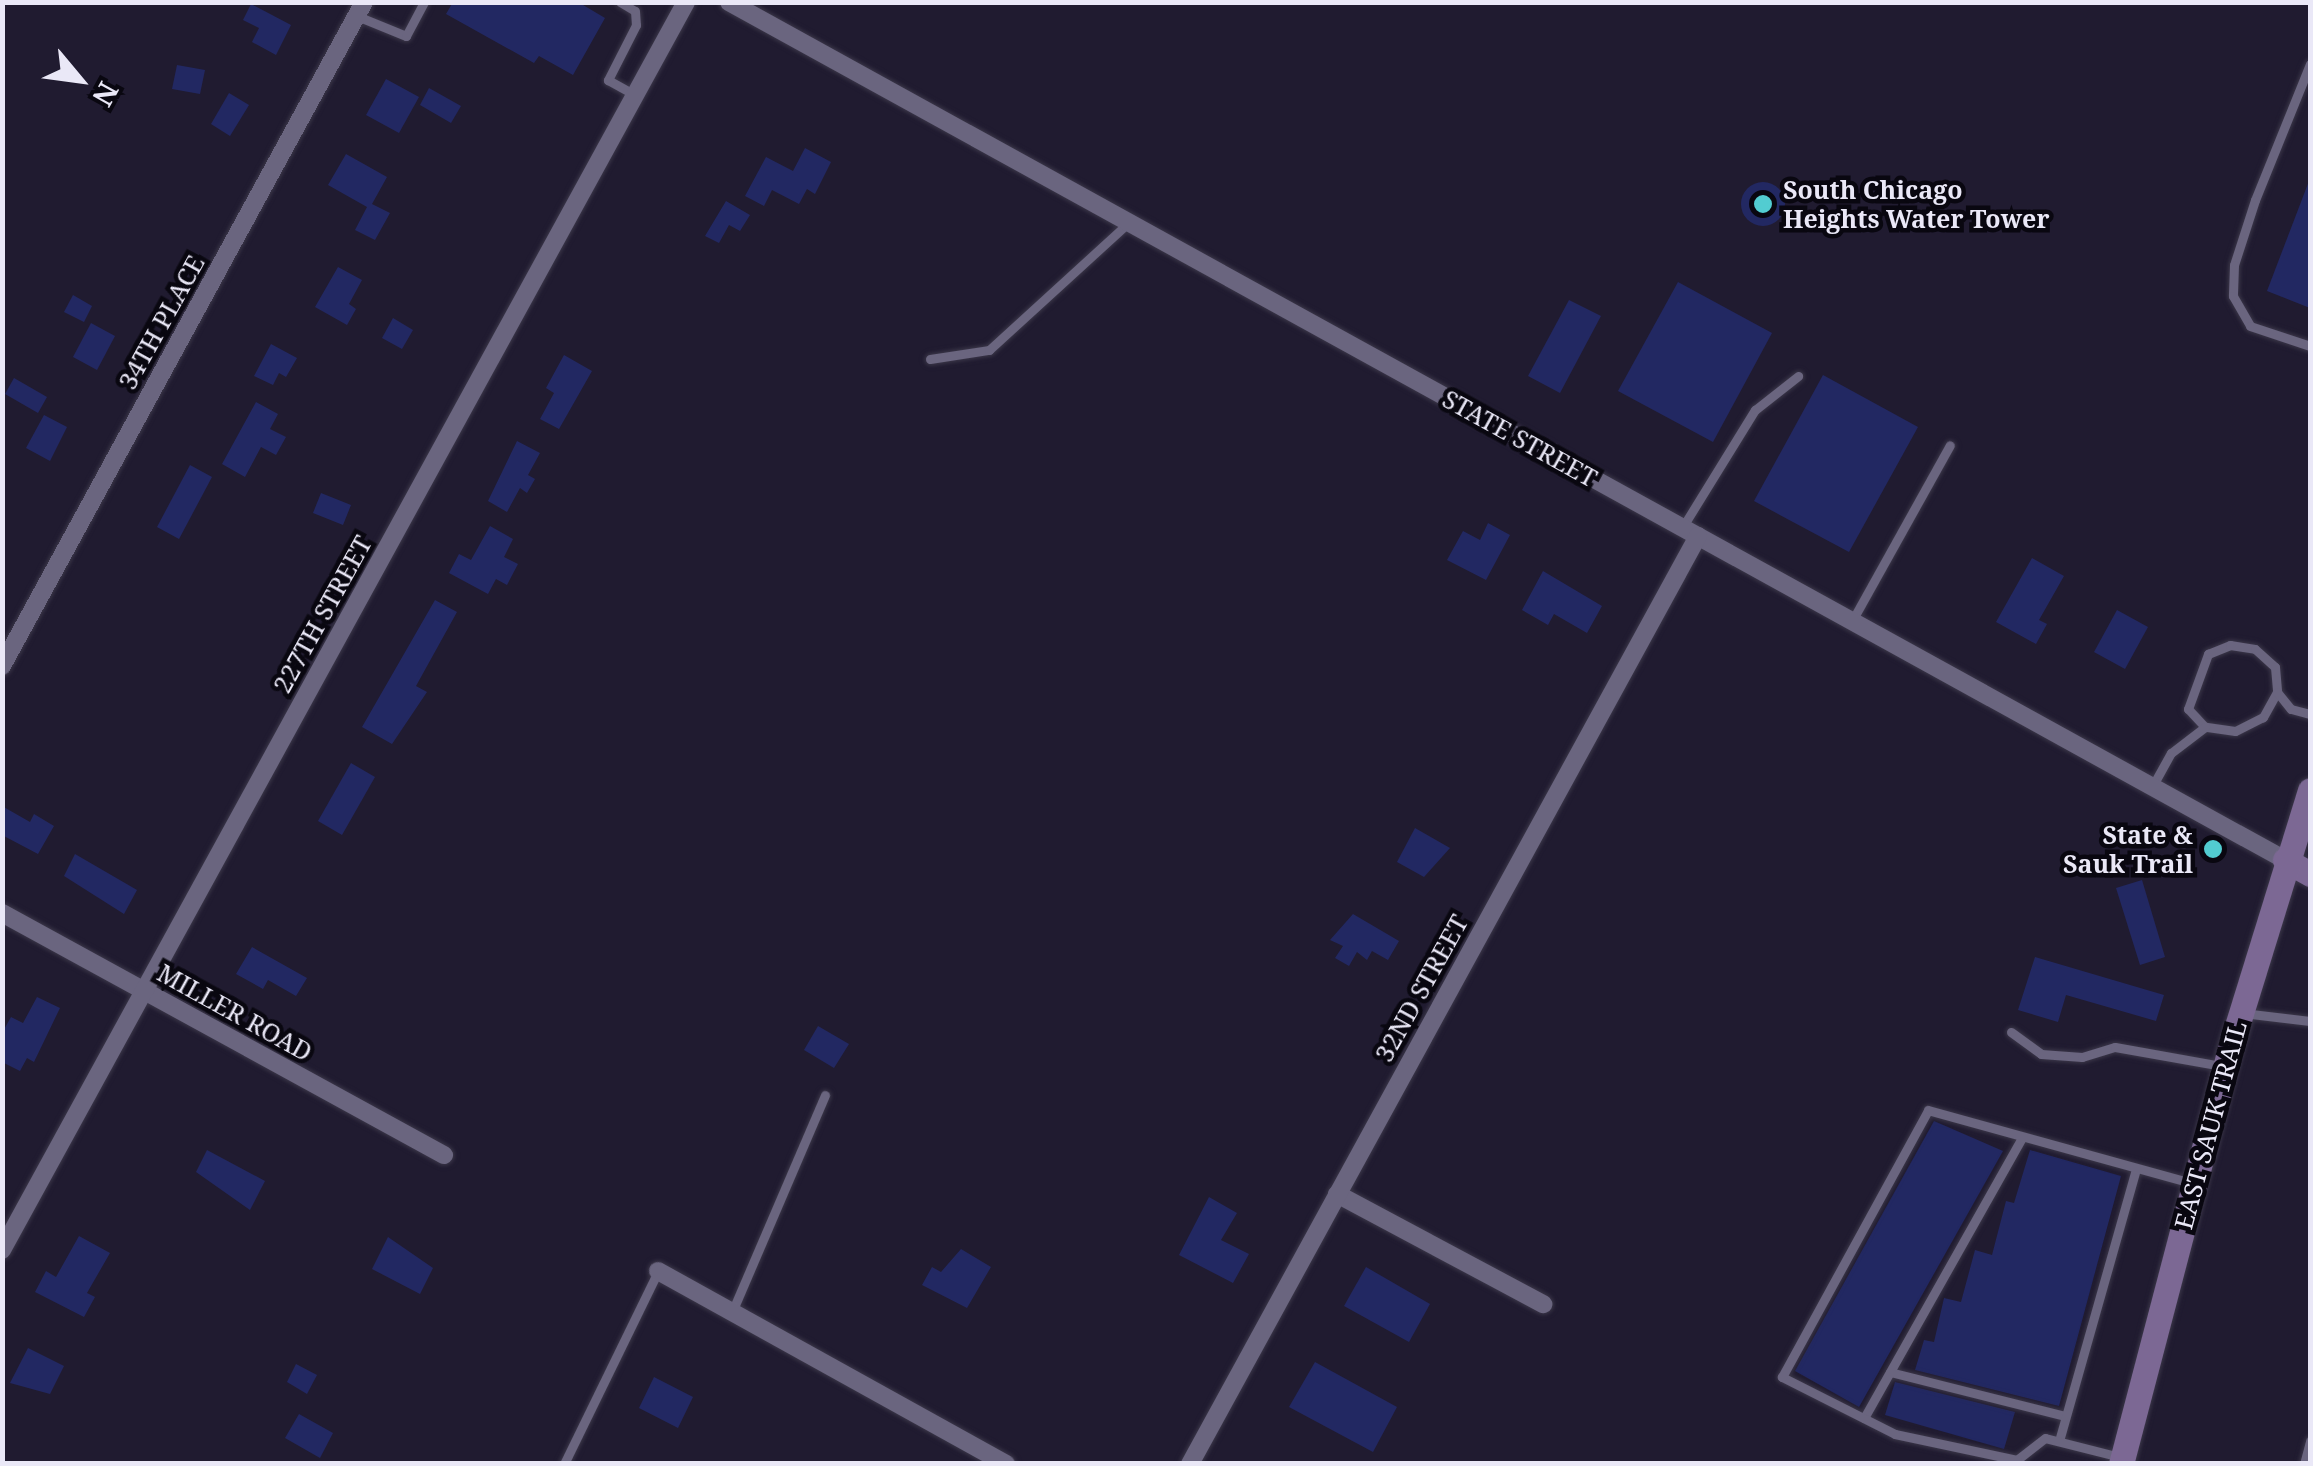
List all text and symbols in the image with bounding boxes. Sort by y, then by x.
north arrow [30,30,130,130]
text: N [84,76,128,113]
place label: South Chicago Heights Water Tower [1783,175,2049,234]
marker: South Chicago Heights Water Tower [1752,193,1774,215]
street label: 34TH PLACE [112,250,210,394]
street label: STATE STREET [1438,383,1602,493]
street label: 227TH STREET [266,530,378,698]
place label: State & Sauk Trail [2063,820,2193,879]
marker: State & Sauk Trail [2202,838,2224,860]
street label: 32ND STREET [1368,909,1474,1067]
street label: MILLER ROAD [153,957,317,1067]
street label: EAST SAUK TRAIL [2168,1018,2252,1232]

